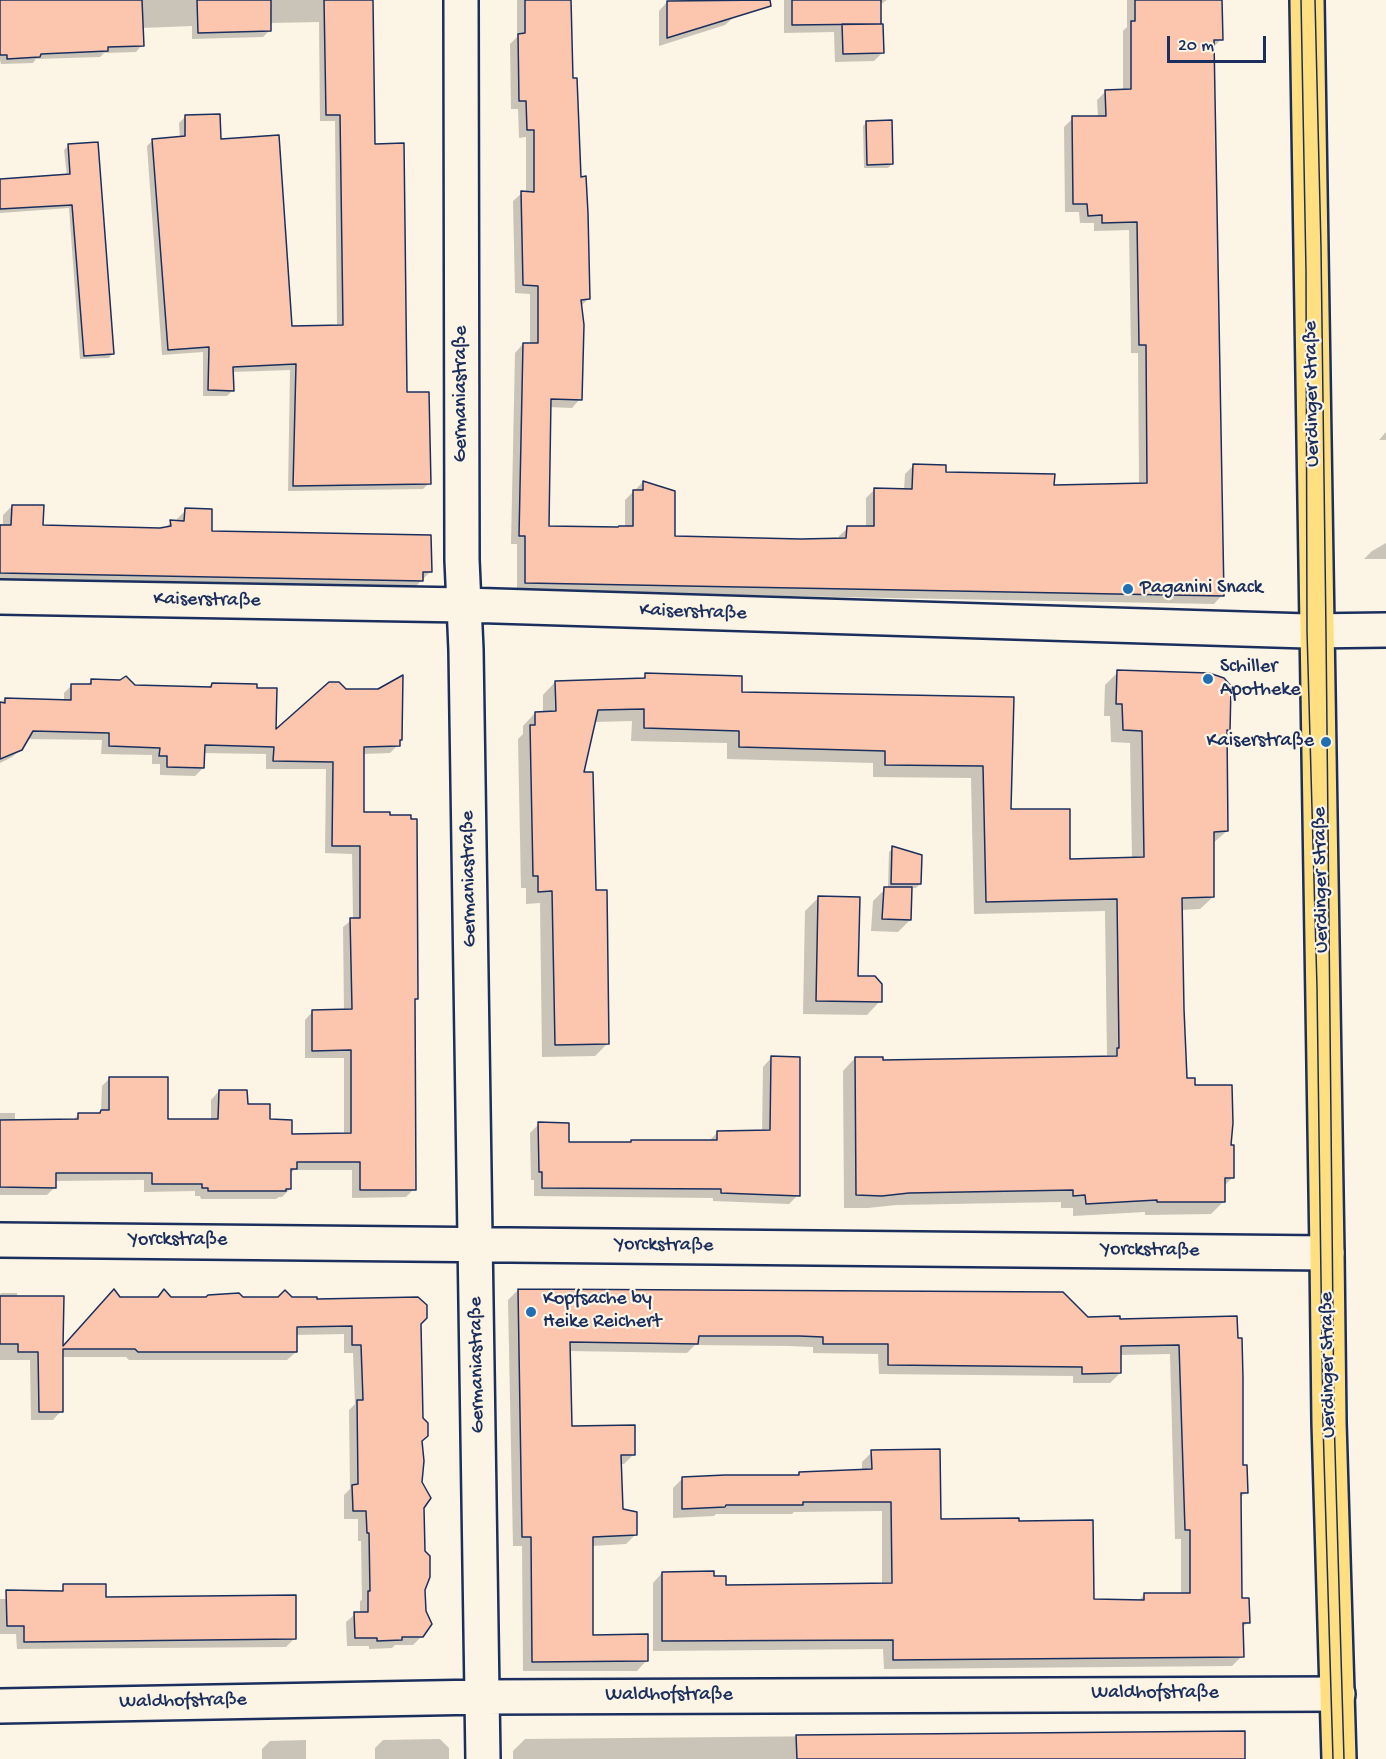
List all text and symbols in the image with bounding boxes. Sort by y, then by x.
scale bar [1170,24,1269,62]
text: 20 m [1178,36,1214,57]
street label: Uerdinger Straße [1300,321,1326,467]
street label: Germaniastraße [450,326,474,462]
place label: Paganini Snack [1140,577,1263,601]
marker: Paganini Snack [1121,582,1135,596]
street label: Kaiserstraße [153,588,261,614]
street label: Kaiserstraße [639,599,747,627]
place label: Schiller Apotheke [1220,656,1300,703]
marker: Schiller Apotheke [1201,672,1215,686]
place label: Kaiserstraße [1207,730,1314,754]
marker: Kaiserstraße [1319,735,1333,749]
street label: Uerdinger Straße [1309,807,1335,953]
street label: Germaniastraße [457,811,483,947]
street label: Yorckstraße [129,1229,227,1253]
street label: Yorckstraße [614,1233,714,1259]
street label: Yorckstraße [1100,1238,1200,1264]
place label: Kopfsache by Heike Reichert [543,1288,661,1335]
street label: Uerdinger Straße [1316,1292,1342,1438]
street label: Germaniastraße [465,1297,491,1433]
marker: Kopfsache by Heike Reichert [524,1305,538,1319]
street label: Waldhofstraße [1091,1682,1219,1706]
street label: Waldhofstraße [605,1684,733,1708]
street label: Waldhofstraße [119,1689,247,1715]

